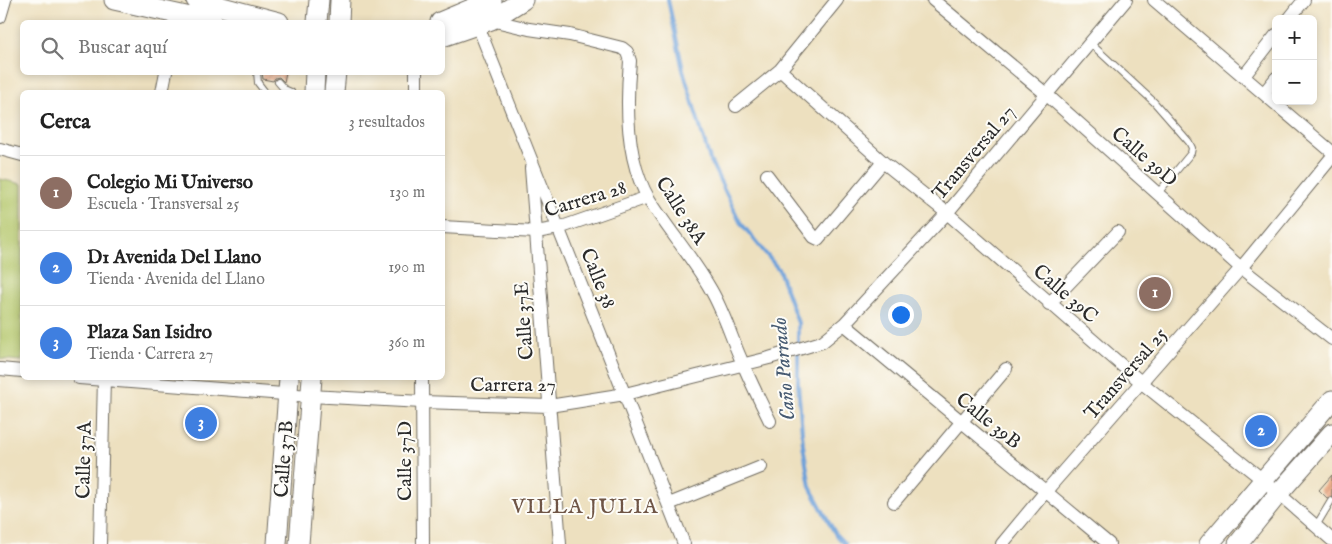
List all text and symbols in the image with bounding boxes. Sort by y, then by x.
map controls [1272,15,1317,105]
button: + [1272,15,1317,60]
search box [20,20,445,75]
icon: search [38,34,66,62]
text: Buscar aquí [78,36,167,60]
button: − [1272,60,1317,105]
street label: Transversal 27 [927,100,1021,205]
text: Cerca [40,109,90,136]
text: 3 resultados [349,113,425,133]
street label: Calle 39D [1106,122,1182,193]
text: Colegio Mi Universo [87,171,253,195]
street label: Calle 38A [650,172,712,250]
street label: Carrera 28 [541,175,629,224]
text: 1 [53,183,59,203]
text: 130 m [389,183,425,203]
text: Escuela · Transversal 25 [87,195,239,215]
street label: Calle 38 [574,245,621,312]
text: D1 Avenida Del Llano [87,246,261,270]
text: 2 [52,258,60,278]
text: 190 m [388,258,425,278]
street label: Calle 39C [1027,259,1103,329]
text: Tienda · Avenida del Llano [87,270,265,290]
pin: 1 [1139,274,1171,312]
street label: Calle 37E [509,281,540,361]
your location [888,302,914,328]
water label: Caño Parrado [767,316,802,422]
text: Plaza San Isidro [87,321,212,345]
street label: Transversal 25 [1079,323,1173,425]
text: 3 [53,333,59,353]
text: 360 m [389,333,425,353]
text: Tienda · Carrera 27 [87,345,213,365]
street label: Carrera 27 [470,373,556,398]
street label: Calle 39B [950,387,1026,455]
pin: 3 [185,404,217,442]
pin: 2 [1245,412,1277,450]
street label: Calle 37A [71,420,98,499]
street label: Calle 37B [269,420,300,499]
street label: Calle 37D [393,421,418,501]
district label: VILLA JULIA [511,494,658,521]

